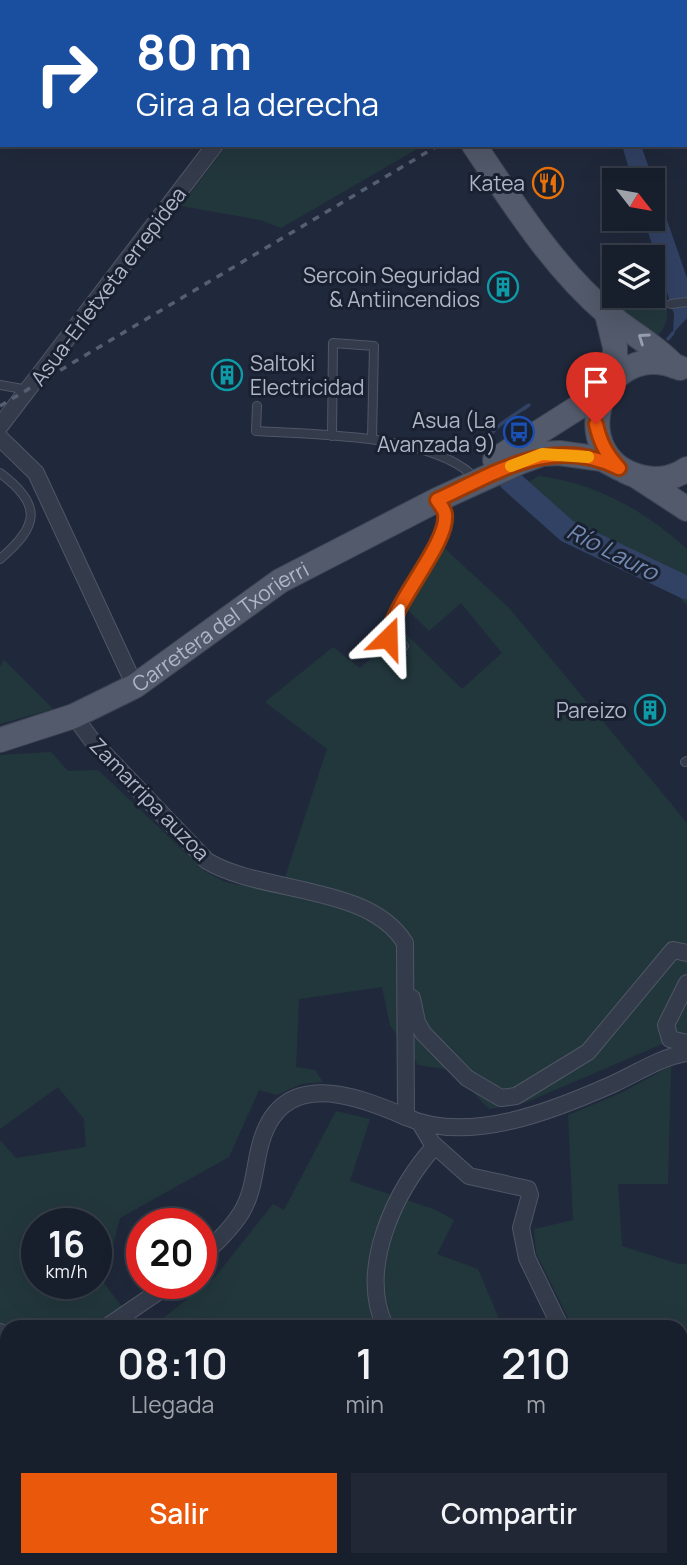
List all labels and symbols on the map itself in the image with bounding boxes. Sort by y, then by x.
restaurant icon: Katea [531,166,565,200]
north arrow [602,168,665,231]
place label: Katea [469,169,525,197]
street label: Asua-Erletxeta errepidea [24,181,192,391]
place label: Sercoin Seguridad & Antiincendios [303,261,480,313]
building icon: Sercoin Seguridad & Antiincendios [486,270,520,304]
one-way arrow [638,334,651,346]
place label: Saltoki Electricidad [250,349,364,401]
pin [566,352,626,424]
building icon: Saltoki Electricidad [210,358,244,392]
place label: Asua (La Avanzada 9) [377,406,496,458]
bus stop icon: Asua (La Avanzada 9) [502,415,536,449]
water label: Río Lauro [562,515,665,588]
street label: Carretera del Txorierri [126,555,313,698]
position arrow [351,601,425,675]
building icon: Pareizo [633,693,667,727]
place label: Pareizo [556,696,627,724]
street label: Zamarripa auzoa [84,731,216,867]
speed limit sign: 20 [126,1208,217,1299]

